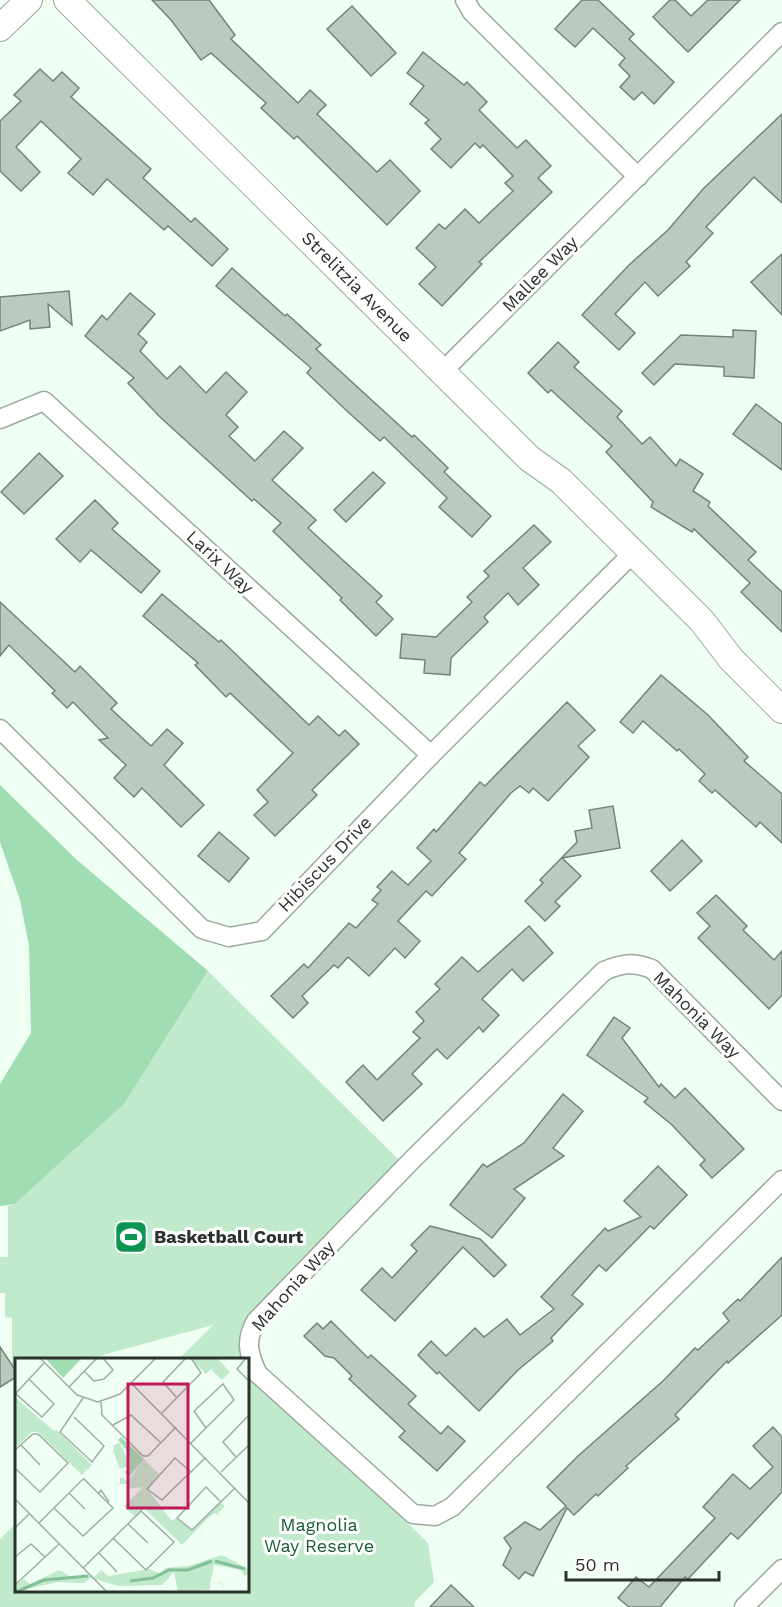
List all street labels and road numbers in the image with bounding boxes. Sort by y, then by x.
street label: Strelitzia Avenue [298,227,417,346]
street label: Mallee Way [497,231,582,316]
street label: Larix Way [183,525,259,598]
street label: Hibiscus Drive [274,811,376,916]
street label: Mahonia Way [650,967,746,1063]
street label: Mahonia Way [247,1236,339,1335]

